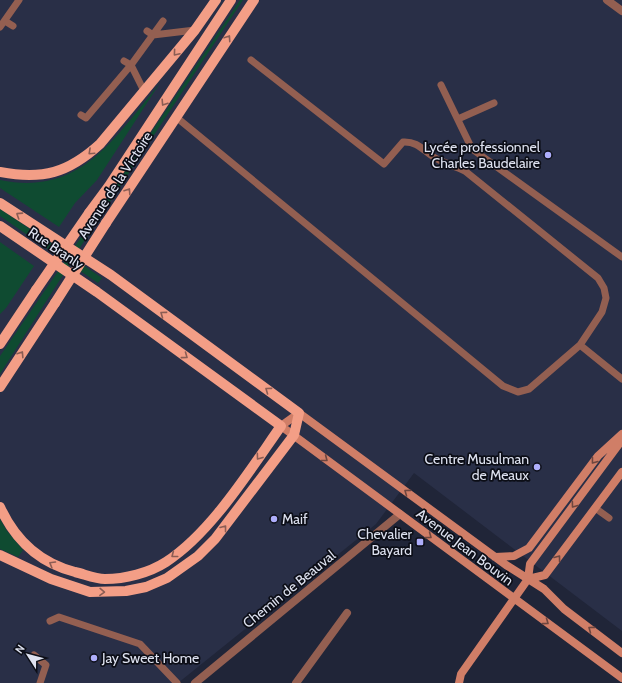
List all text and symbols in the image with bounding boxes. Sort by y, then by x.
one-way arrow [224,35,231,42]
one-way arrow [173,49,180,56]
one-way arrow [161,99,169,106]
street label: Avenue de la Victoire [74,128,156,242]
place label: Lycée professionnel Charles Baudelaire [424,138,541,172]
one-way arrow [88,147,96,155]
marker: Lycée professionnel Charles Baudelaire [543,150,553,160]
one-way arrow [123,188,131,195]
one-way arrow [17,213,24,220]
street label: Rue Branly [25,223,87,273]
one-way arrow [160,311,167,318]
one-way arrow [181,351,188,358]
one-way arrow [17,352,24,359]
one-way arrow [265,388,272,395]
place label: Centre Musulman de Meaux [425,450,529,484]
one-way arrow [257,453,264,460]
one-way arrow [321,454,328,461]
one-way arrow [592,456,599,463]
marker: Centre Musulman de Meaux [532,462,542,472]
one-way arrow [404,490,411,497]
one-way arrow [571,501,579,508]
street label: Avenue Jean Bouvin [413,505,517,589]
place label: Maif [282,510,308,528]
marker: Maif [269,514,279,524]
one-way arrow [219,525,226,532]
place label: Chevalier Bayard [357,525,413,559]
one-way arrow [425,531,432,538]
marker: Chevalier Bayard [415,537,425,547]
street label: Chemin de Beauval [239,546,340,632]
one-way arrow [172,551,179,558]
one-way arrow [553,555,560,562]
one-way arrow [49,561,56,568]
one-way arrow [99,588,105,597]
one-way arrow [541,617,548,624]
one-way arrow [588,627,595,634]
north arrow [8,635,48,675]
text: N [12,642,28,656]
place label: Jay Sweet Home [101,649,199,667]
marker: Jay Sweet Home [89,653,99,663]

